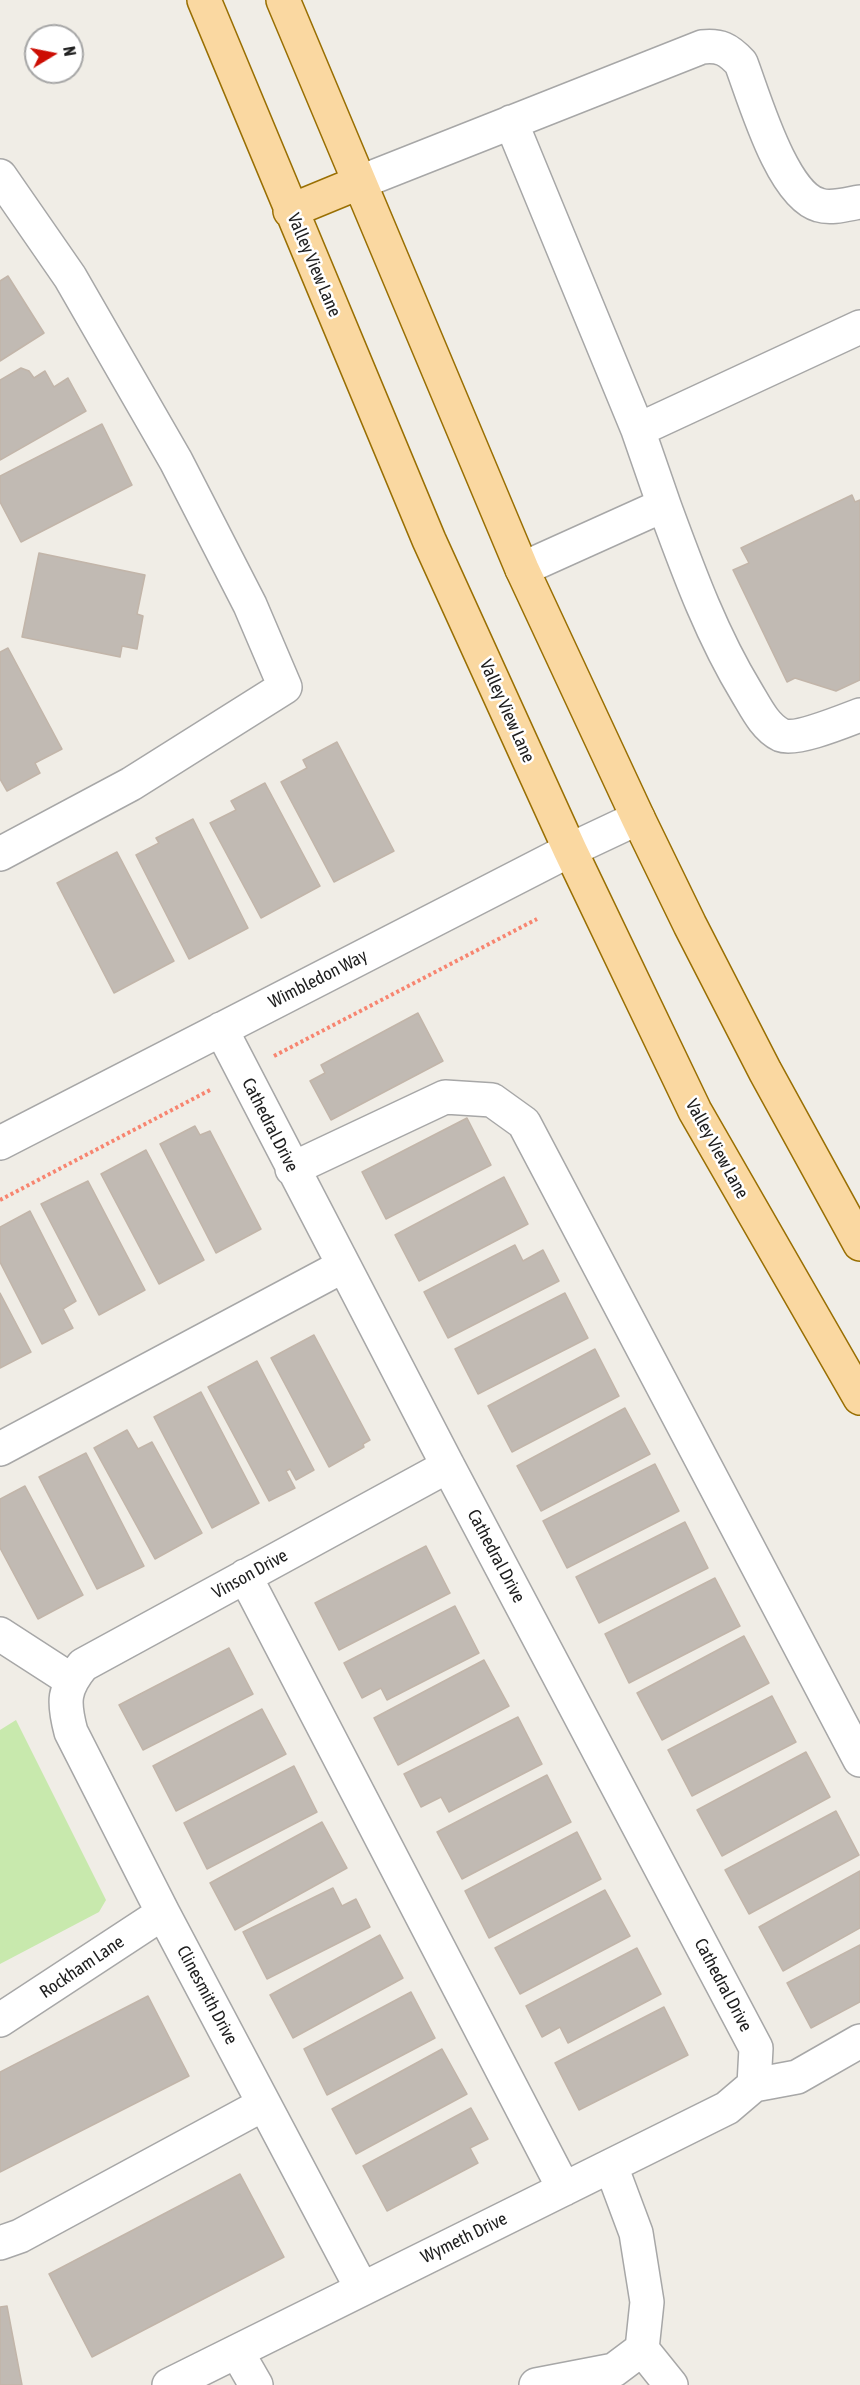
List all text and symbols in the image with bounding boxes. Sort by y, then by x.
north arrow [24,24,84,84]
text: N [60,45,79,57]
street label: Valley View Lane [283,210,345,320]
street label: Valley View Lane [475,656,539,766]
street label: Wimbledon Way [265,945,371,1013]
street label: Cathedral Drive [237,1074,303,1176]
street label: Valley View Lane [681,1096,753,1202]
street label: Cathedral Drive [462,1506,530,1606]
street label: Vinson Drive [209,1545,291,1603]
street label: Rockham Lane [36,1931,128,2003]
street label: Cathedral Drive [689,1935,757,2035]
street label: Clinesmith Drive [172,1942,242,2048]
street label: Wymeth Drive [418,2208,510,2268]

